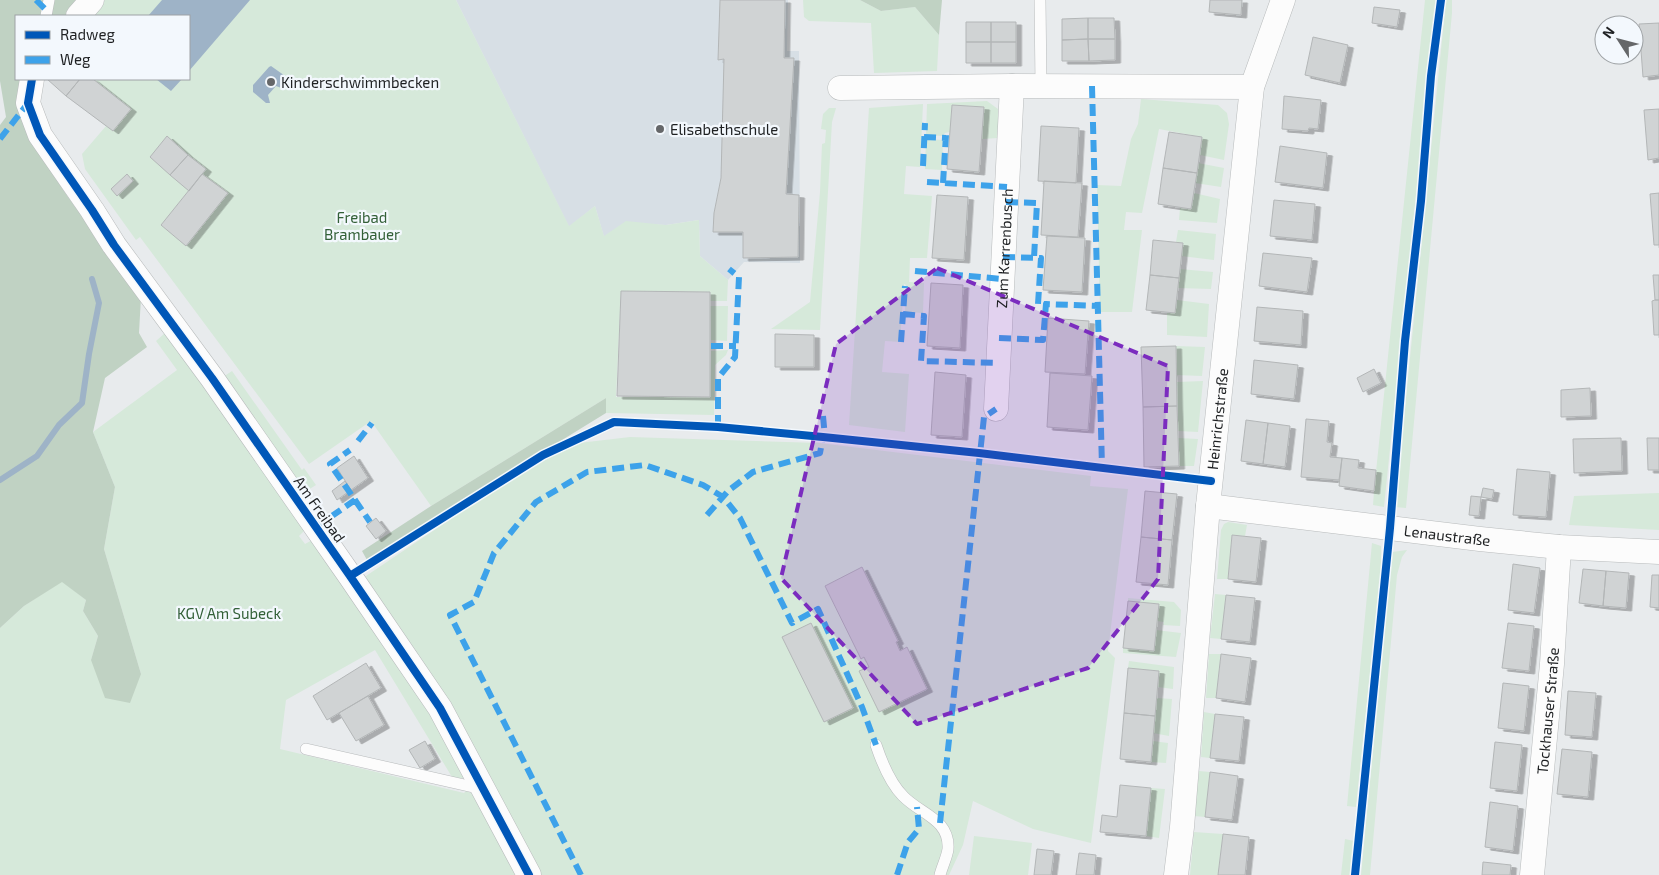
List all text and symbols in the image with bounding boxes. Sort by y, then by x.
legend [15,15,190,80]
north arrow [1594,15,1644,65]
text: N [1598,23,1618,41]
text: Radweg [60,25,115,43]
text: Weg [60,50,91,68]
place label: Kinderschwimmbecken [281,73,439,91]
marker: Kinderschwimmbecken [265,76,277,88]
place label: Elisabethschule [670,120,778,138]
marker: Elisabethschule [654,123,666,135]
street label: Zum Karrenbusch [992,188,1016,309]
park label: Freibad Brambauer [324,208,400,243]
street label: Heinrichstraße [1203,367,1231,471]
street label: Am Freibad [291,472,349,546]
street label: Lenaustraße [1403,521,1491,549]
park label: KGV Am Subeck [177,604,281,622]
street label: Tockhauser Straße [1533,647,1562,775]

